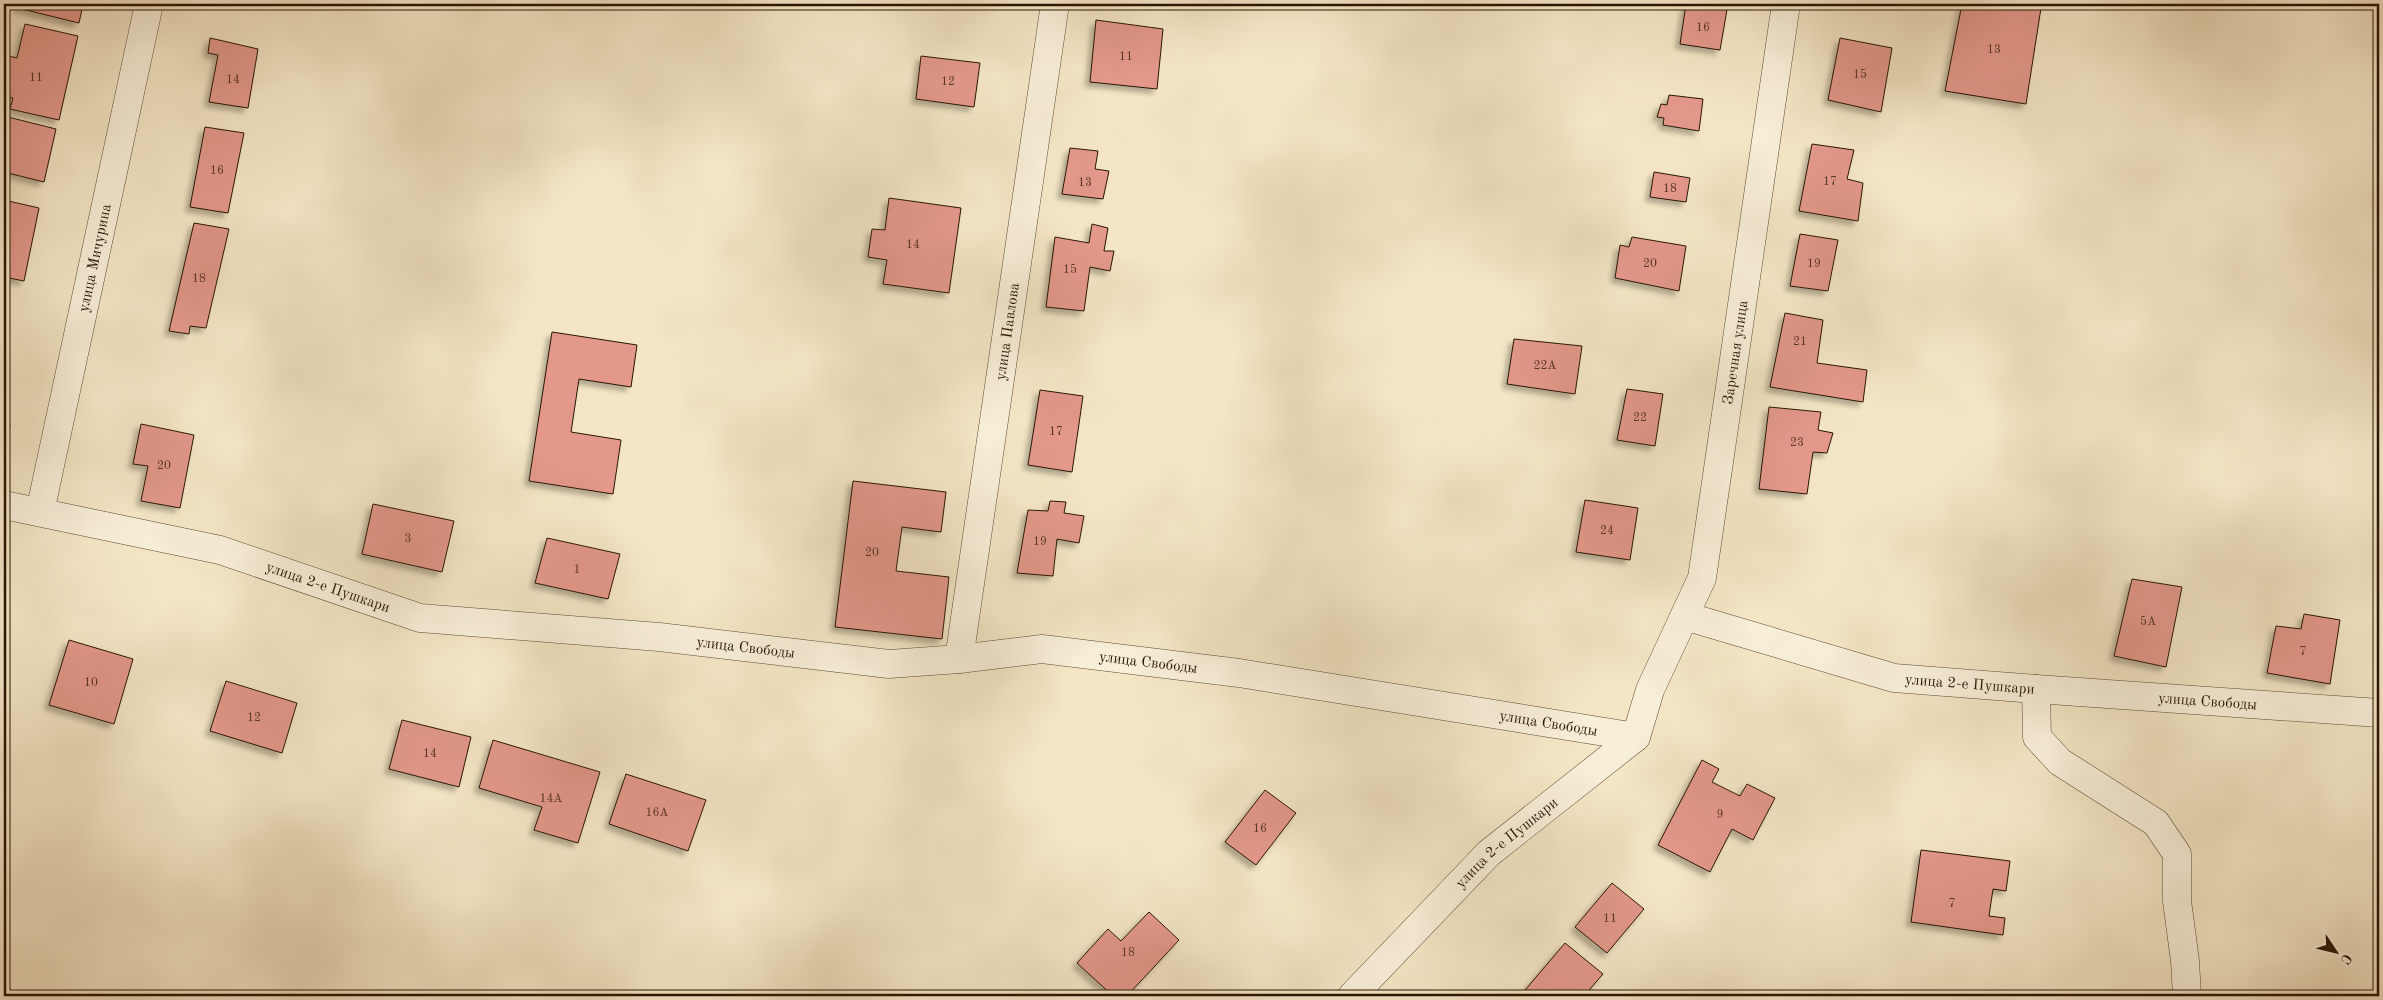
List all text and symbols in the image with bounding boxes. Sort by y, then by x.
house number: 16 [1696,22,1710,34]
house number: 13 [1987,44,2001,56]
house number: 11 [1119,51,1133,63]
house number: 15 [1853,68,1867,81]
house number: 11 [29,72,43,84]
house number: 14 [226,74,240,86]
house number: 12 [941,76,955,88]
house number: 16 [210,165,224,177]
house number: 17 [1823,176,1837,188]
house number: 13 [1078,177,1092,189]
house number: 18 [1663,183,1677,195]
street label: улица Мичурина [77,202,115,314]
house number: 14 [906,239,920,251]
house number: 20 [1643,258,1657,270]
house number: 19 [1807,258,1821,270]
house number: 15 [1063,263,1077,276]
house number: 18 [192,273,206,285]
street label: улица Павлова [994,281,1023,382]
street label: Заречная улица [1721,299,1752,406]
house number: 21 [1793,336,1807,348]
house number: 22А [1533,360,1557,372]
house number: 22 [1633,412,1647,424]
house number: 17 [1049,426,1063,438]
house number: 23 [1790,437,1804,449]
house number: 20 [157,460,171,472]
house number: 24 [1600,525,1614,537]
house number: 3 [405,533,411,545]
house number: 19 [1033,536,1047,548]
house number: 20 [865,547,879,559]
street label: улица 2-е Пушкари [264,560,392,616]
house number: 1 [574,564,580,576]
house number: 5А [2140,615,2156,628]
street label: улица Свободы [696,635,796,662]
house number: 7 [2300,646,2306,658]
street label: улица Свободы [1098,650,1198,677]
street label: улица 2-е Пушкари [1904,673,2035,698]
house number: 10 [84,677,98,689]
street label: улица Свободы [2158,692,2258,713]
street label: улица Свободы [1498,709,1599,740]
house number: 12 [247,712,261,724]
house number: 14 [423,748,437,760]
house number: 14А [539,793,563,805]
street label: улица 2-е Пушкари [1454,796,1561,892]
house number: 16А [645,807,669,819]
house number: 9 [1717,809,1723,821]
house number: 16 [1253,823,1267,835]
house number: 7 [1949,898,1955,910]
house number: 11 [1603,913,1617,925]
north arrow [2310,928,2360,978]
house number: 18 [1121,947,1135,959]
text: С [2337,951,2354,967]

